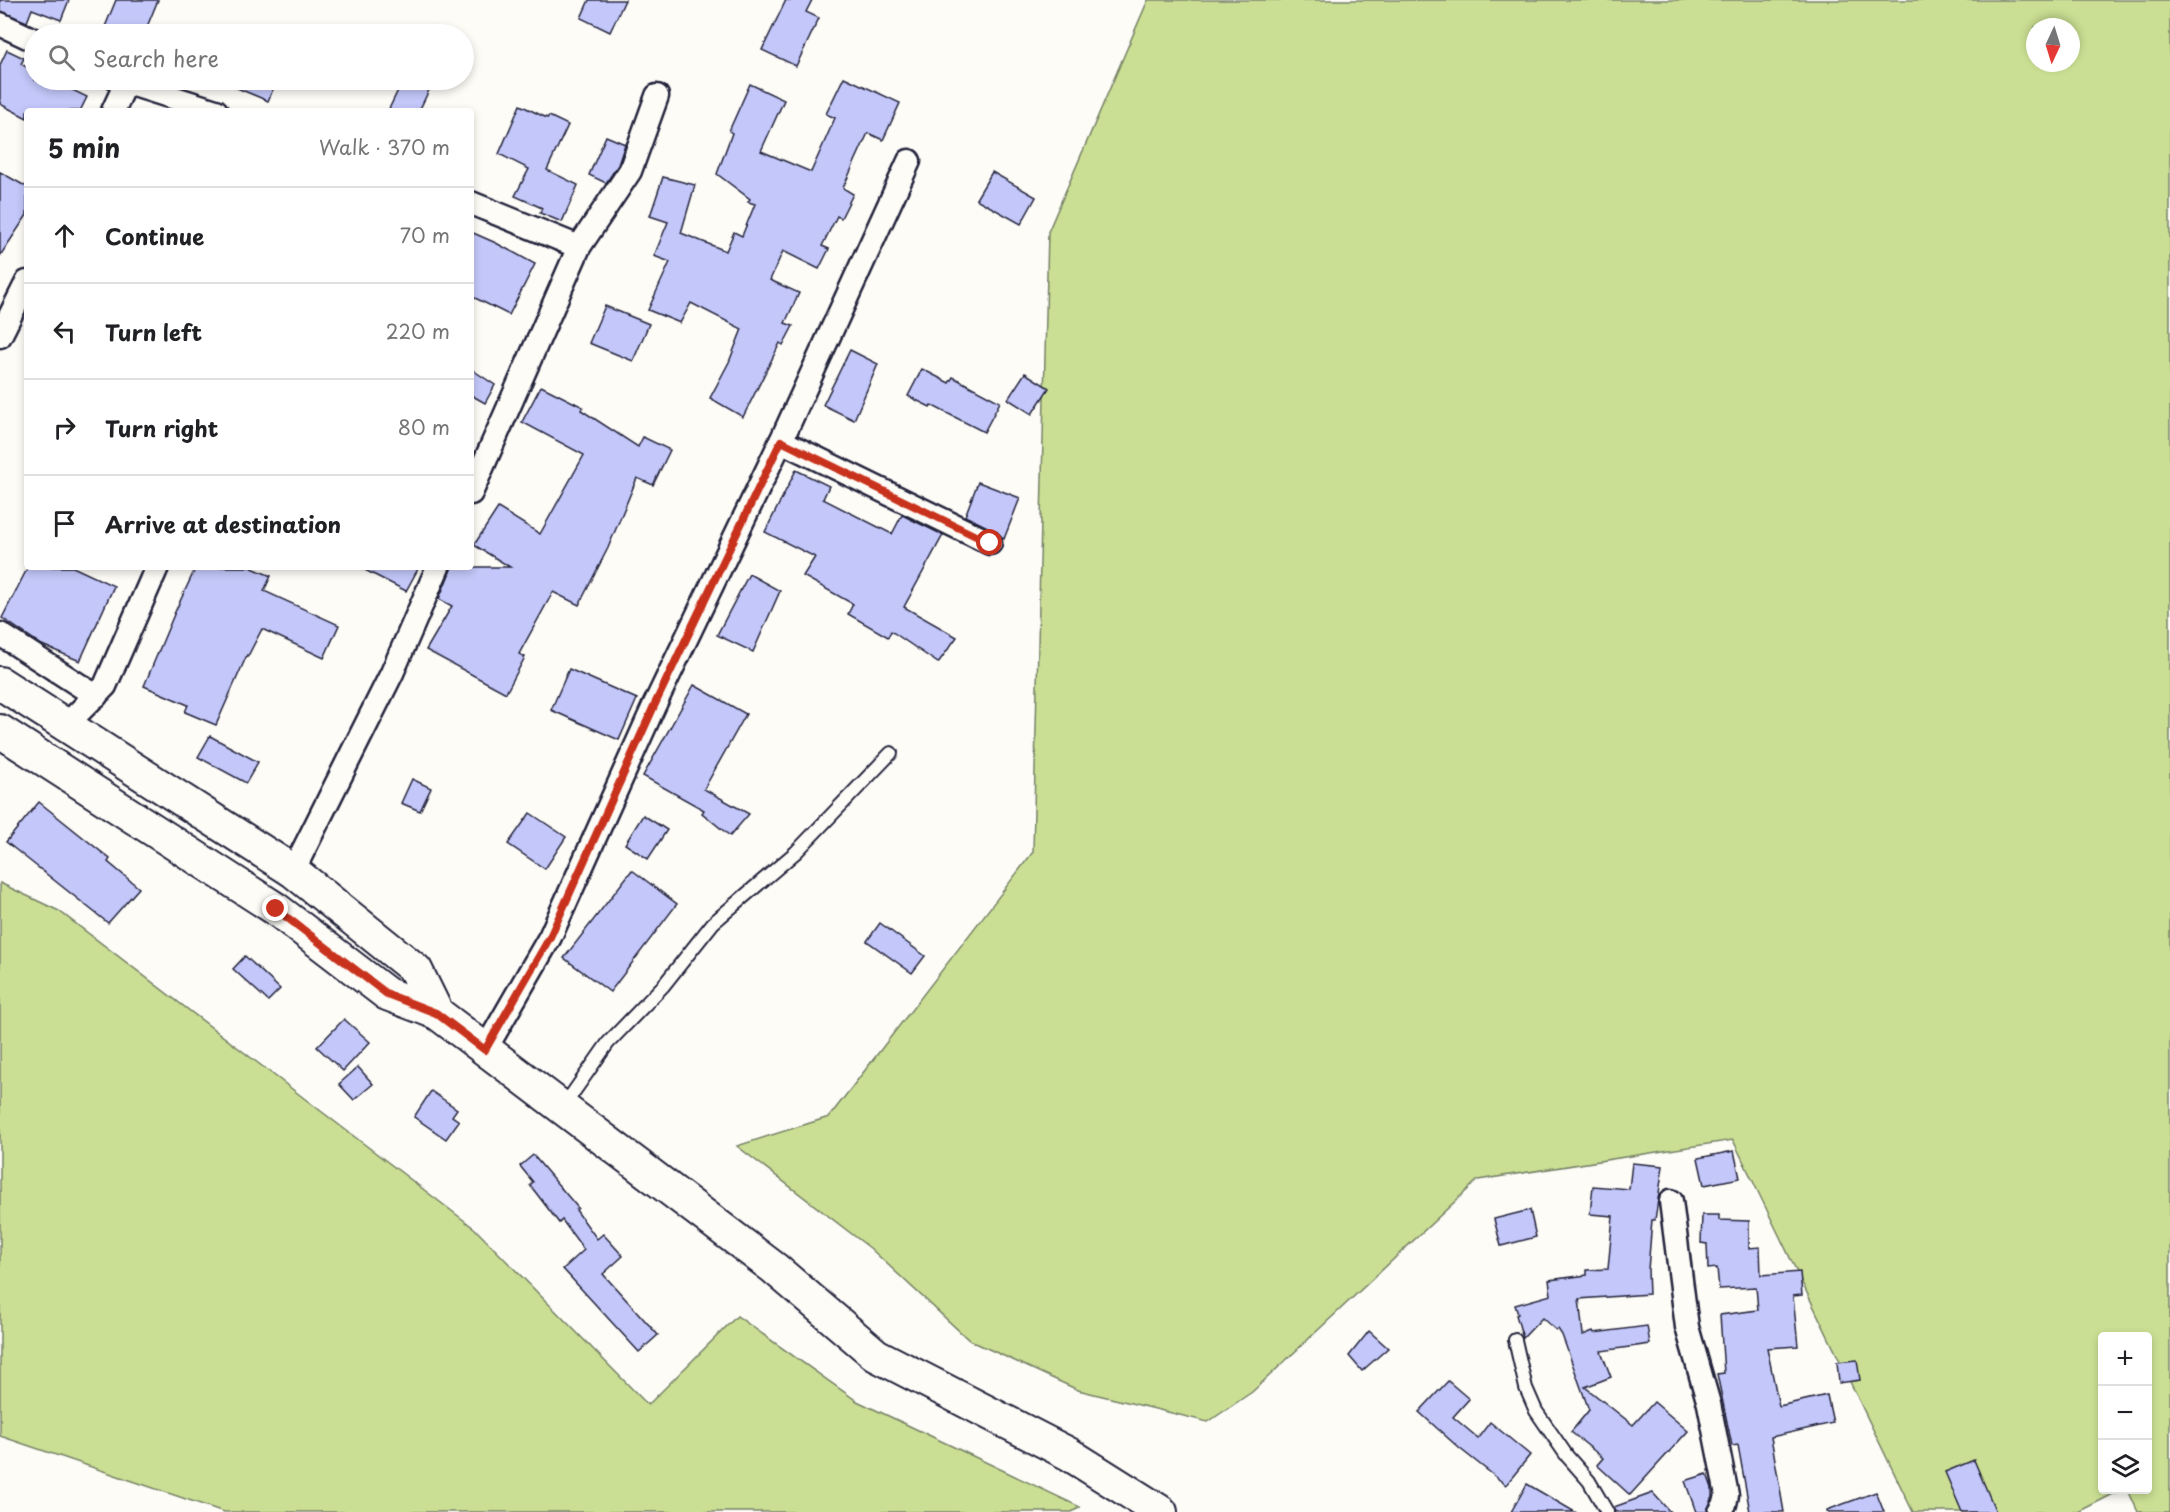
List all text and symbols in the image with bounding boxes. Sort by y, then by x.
north arrow [2026,18,2080,72]
search box [24,24,474,90]
icon: search [45,41,78,74]
text: Search here [93,41,219,74]
text: 5 min [48,128,120,167]
text: Walk · 370 m [319,132,450,162]
icon: ahead [48,219,81,252]
text: Continue [105,219,204,252]
text: 70 m [400,220,450,250]
icon: left [48,315,81,348]
text: Turn left [105,315,202,348]
text: 220 m [386,316,450,346]
icon: right [48,411,81,444]
text: Turn right [105,411,218,444]
text: 80 m [398,412,450,442]
icon: arrive [48,507,81,540]
text: Arrive at destination [105,507,341,540]
route start [976,529,1002,555]
route end [262,895,288,921]
map controls [2098,1332,2152,1494]
button: + [2098,1332,2152,1386]
button: − [2098,1386,2152,1440]
button: layers [2098,1440,2152,1494]

